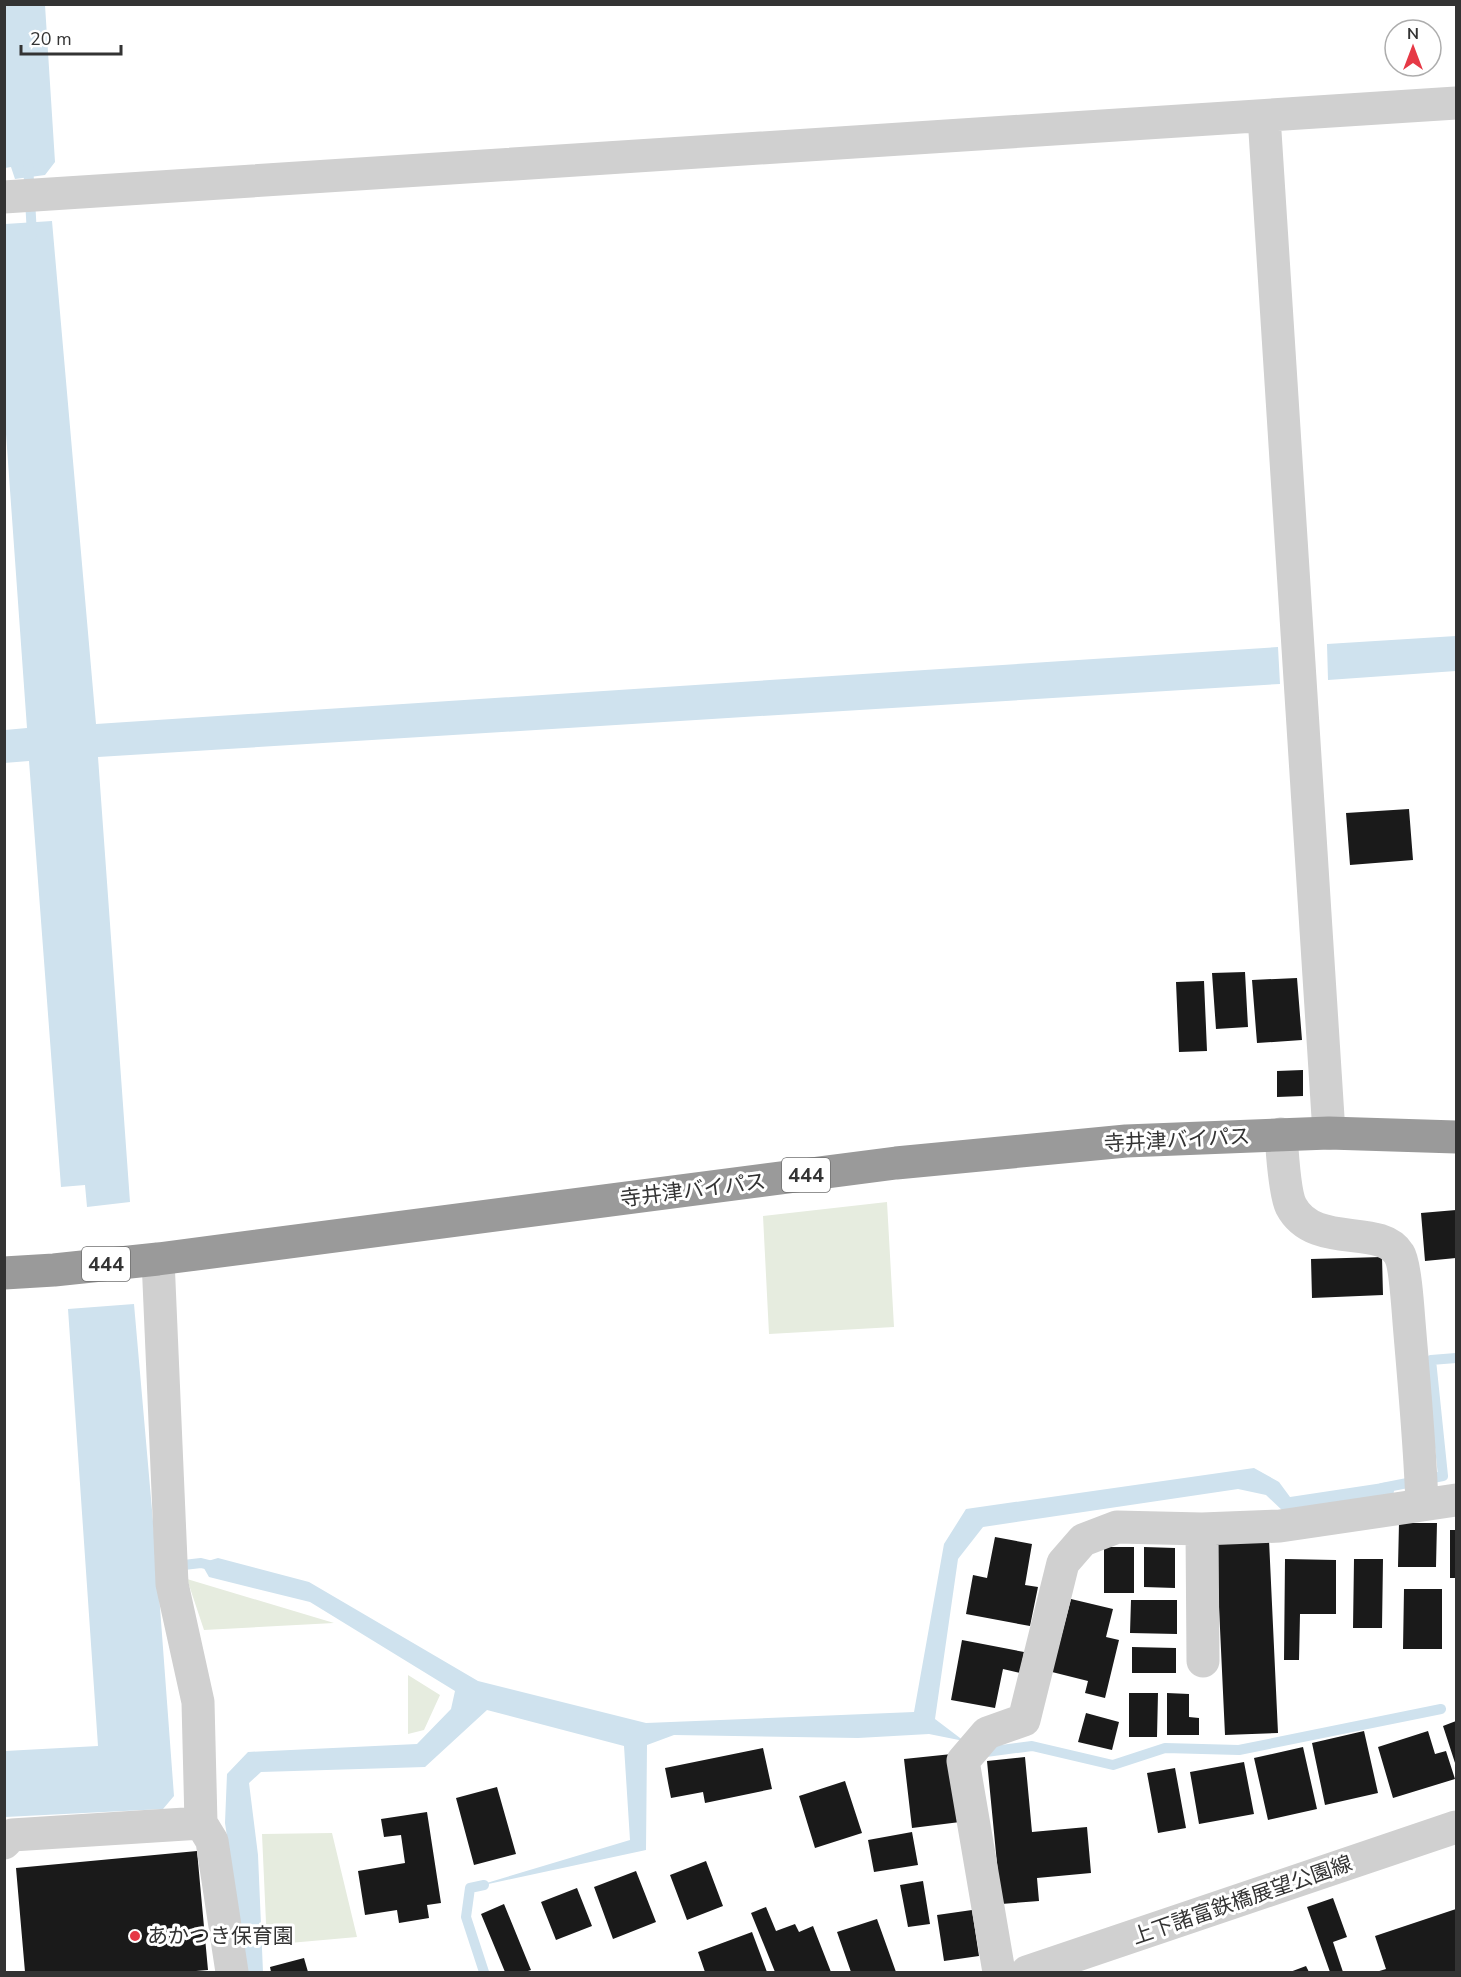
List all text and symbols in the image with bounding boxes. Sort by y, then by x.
scale bar [21,18,122,56]
north arrow [1383,18,1443,78]
text: N [1407,23,1419,45]
text: 20 m [30,27,72,51]
street label: 寺井津バイパス [1103,1122,1251,1158]
road number: 444 [782,1158,830,1192]
street label: 寺井津バイパス [619,1167,767,1213]
road number: 444 [82,1247,130,1281]
street label: 上下諸富鉄橋展望公園線 [1128,1849,1356,1951]
place label: あかつき保育園 [147,1922,294,1950]
marker: あかつき保育園 [128,1929,142,1943]

